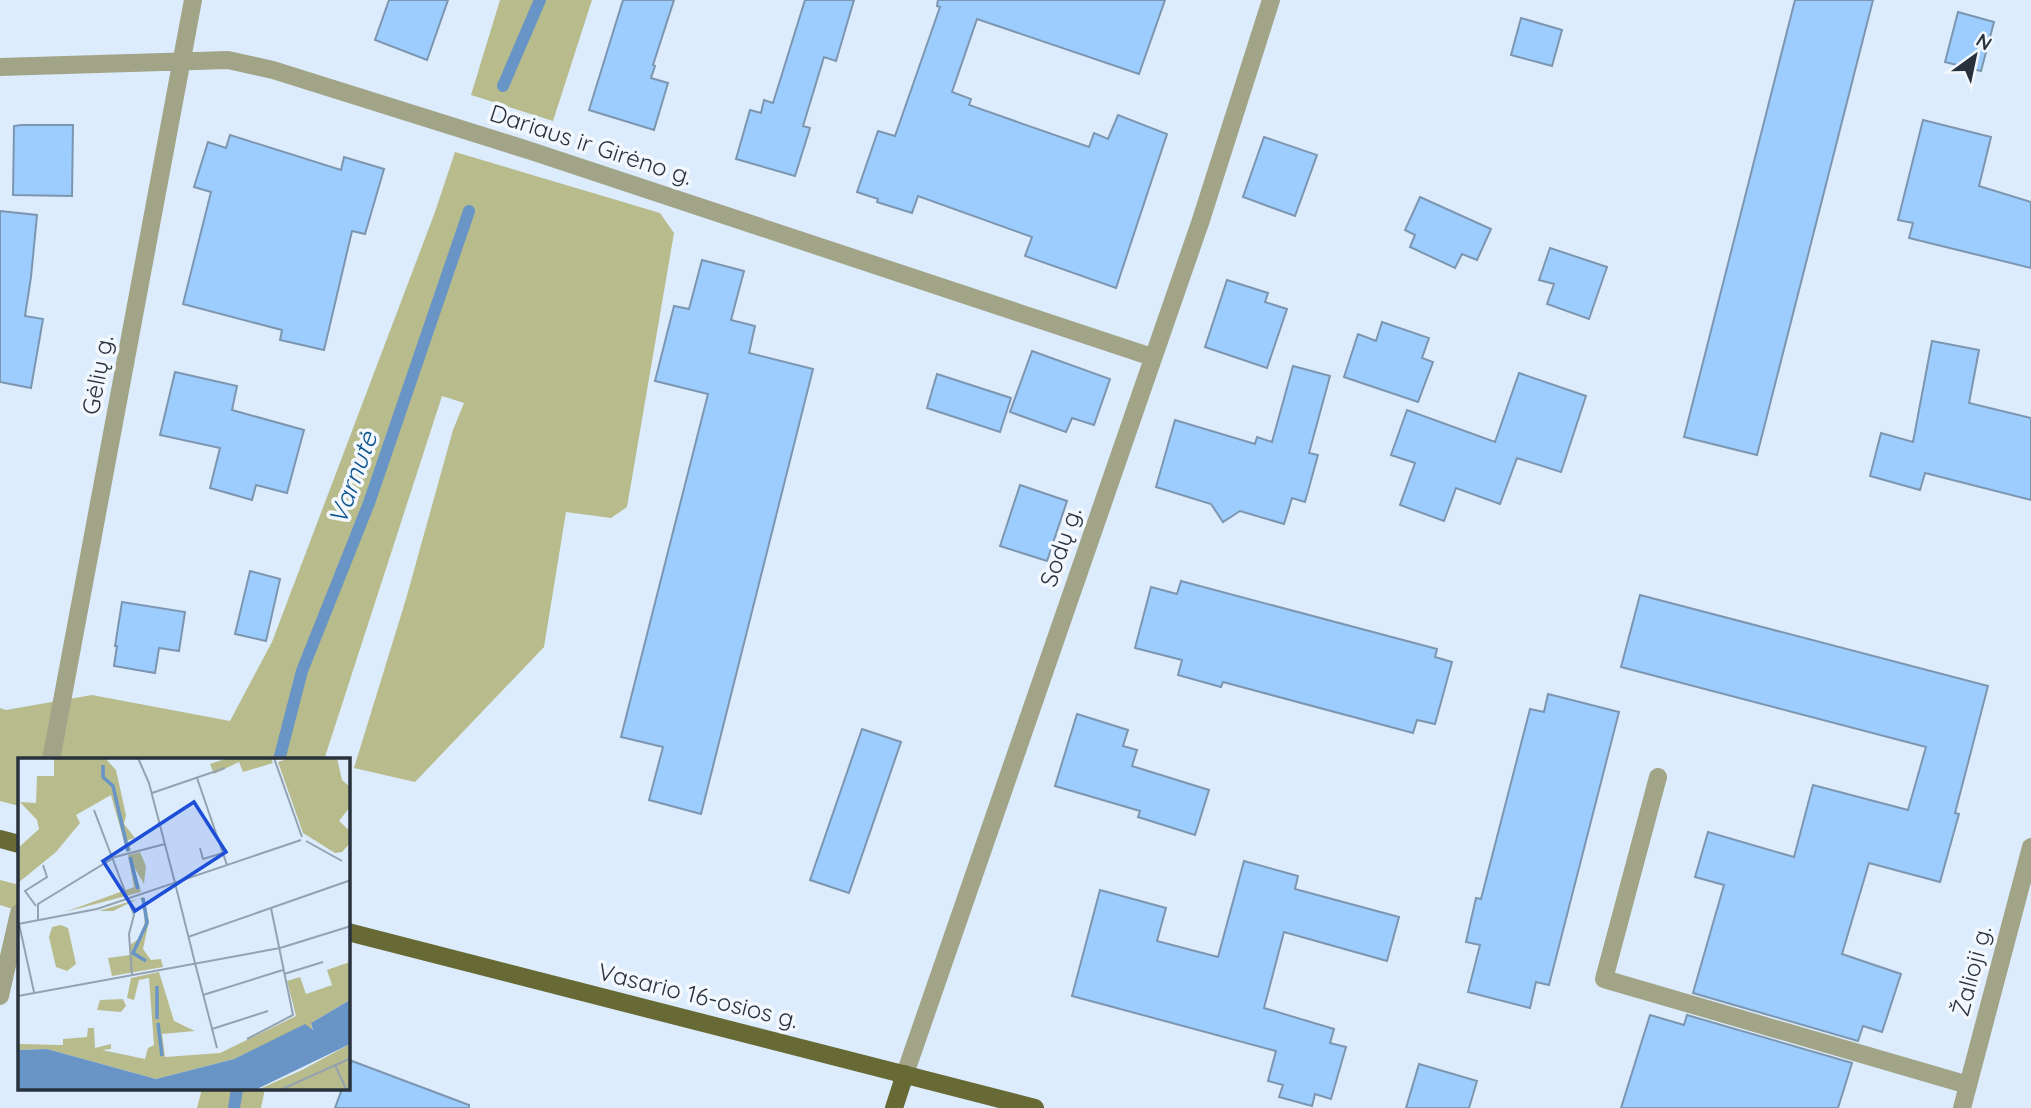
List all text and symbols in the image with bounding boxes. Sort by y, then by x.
north arrow [1940,21,2010,91]
text: N [1972,28,1997,56]
street label: Dariaus ir Girėno g. [486,97,696,191]
street label: Gėlių g. [75,332,119,417]
water label: Varnutė [321,426,385,529]
street label: Sodų g. [1032,503,1088,591]
inset map [18,758,350,1090]
street label: Žalioji g. [1945,922,1998,1019]
street label: Vasario 16-osios g. [595,956,801,1034]

